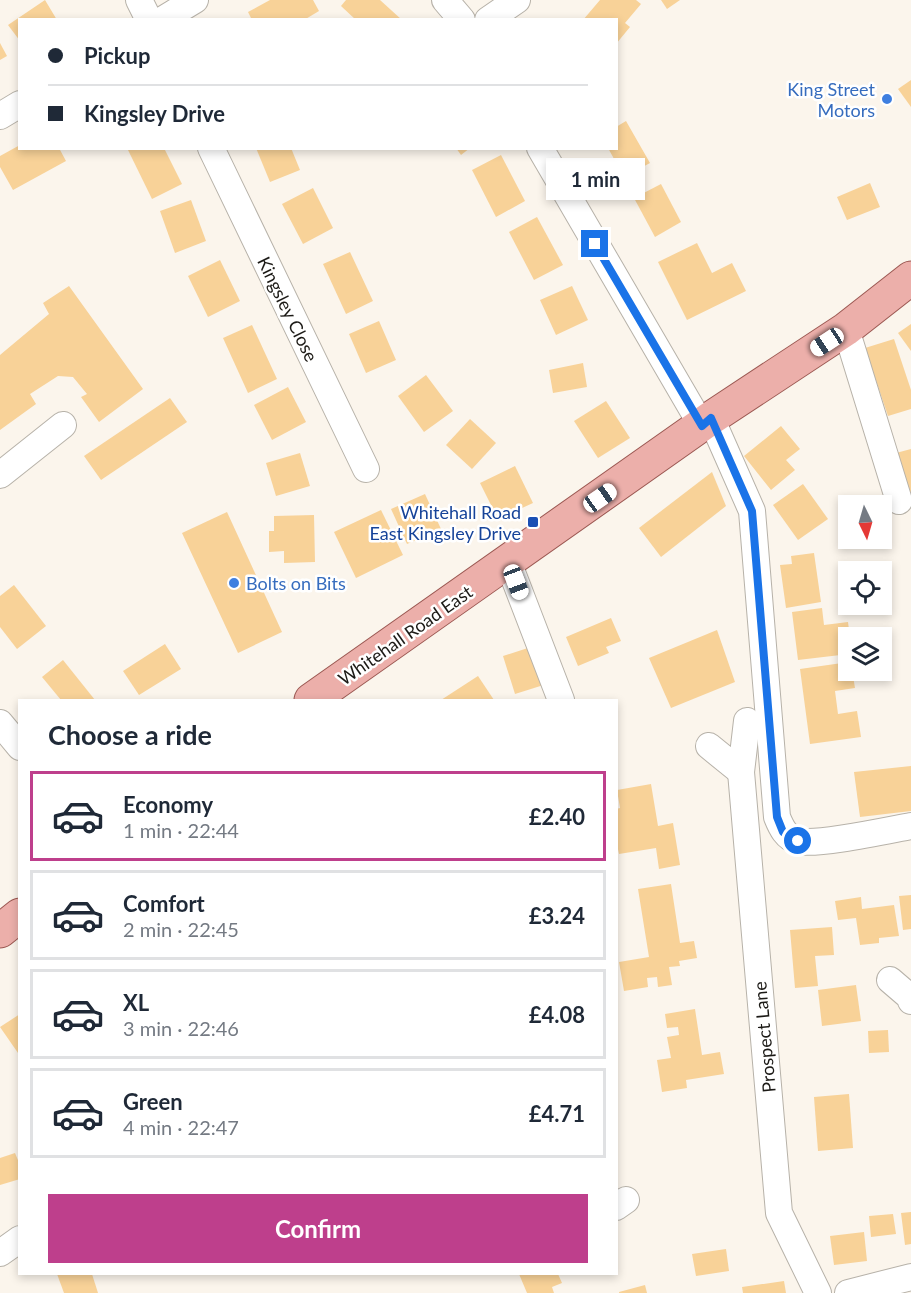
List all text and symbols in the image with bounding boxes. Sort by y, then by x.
text: Pickup [84,42,150,69]
place label: King Street Motors [787,78,876,121]
marker: King Street Motors [880,92,894,106]
text: Kingsley Drive [84,100,225,127]
callout: 1 min [546,157,644,199]
text: 1 min [571,167,620,191]
route end [581,230,608,257]
street label: Kingsley Close [253,253,323,365]
car [807,325,847,359]
car [580,480,620,516]
north arrow [838,495,892,549]
map controls [838,495,892,681]
place label: Whitehall Road East Kingsley Drive [370,501,521,544]
marker: Whitehall Road East Kingsley Drive [526,515,540,529]
button: locate [838,561,892,615]
car [501,562,531,602]
place label: Bolts on Bits [246,572,346,594]
marker: Bolts on Bits [227,576,241,590]
street label: Whitehall Road East [334,580,477,690]
button: layers [838,627,892,681]
text: Choose a ride [48,718,212,751]
icon: car [51,789,105,843]
text: Economy [123,791,213,818]
text: £2.40 [529,803,585,830]
text: 1 min · 22:44 [123,818,239,842]
route start [784,827,811,854]
icon: car [51,888,105,942]
text: Comfort [123,890,205,917]
text: £3.24 [529,902,585,929]
text: 2 min · 22:45 [123,917,239,941]
street label: Prospect Lane [748,980,780,1094]
icon: car [51,987,105,1041]
text: XL [123,989,149,1016]
text: £4.08 [529,1001,585,1028]
text: 3 min · 22:46 [123,1016,239,1040]
icon: car [51,1086,105,1140]
text: Green [123,1088,183,1115]
text: £4.71 [529,1100,585,1127]
text: 4 min · 22:47 [123,1115,239,1139]
button: Confirm [48,1194,588,1263]

